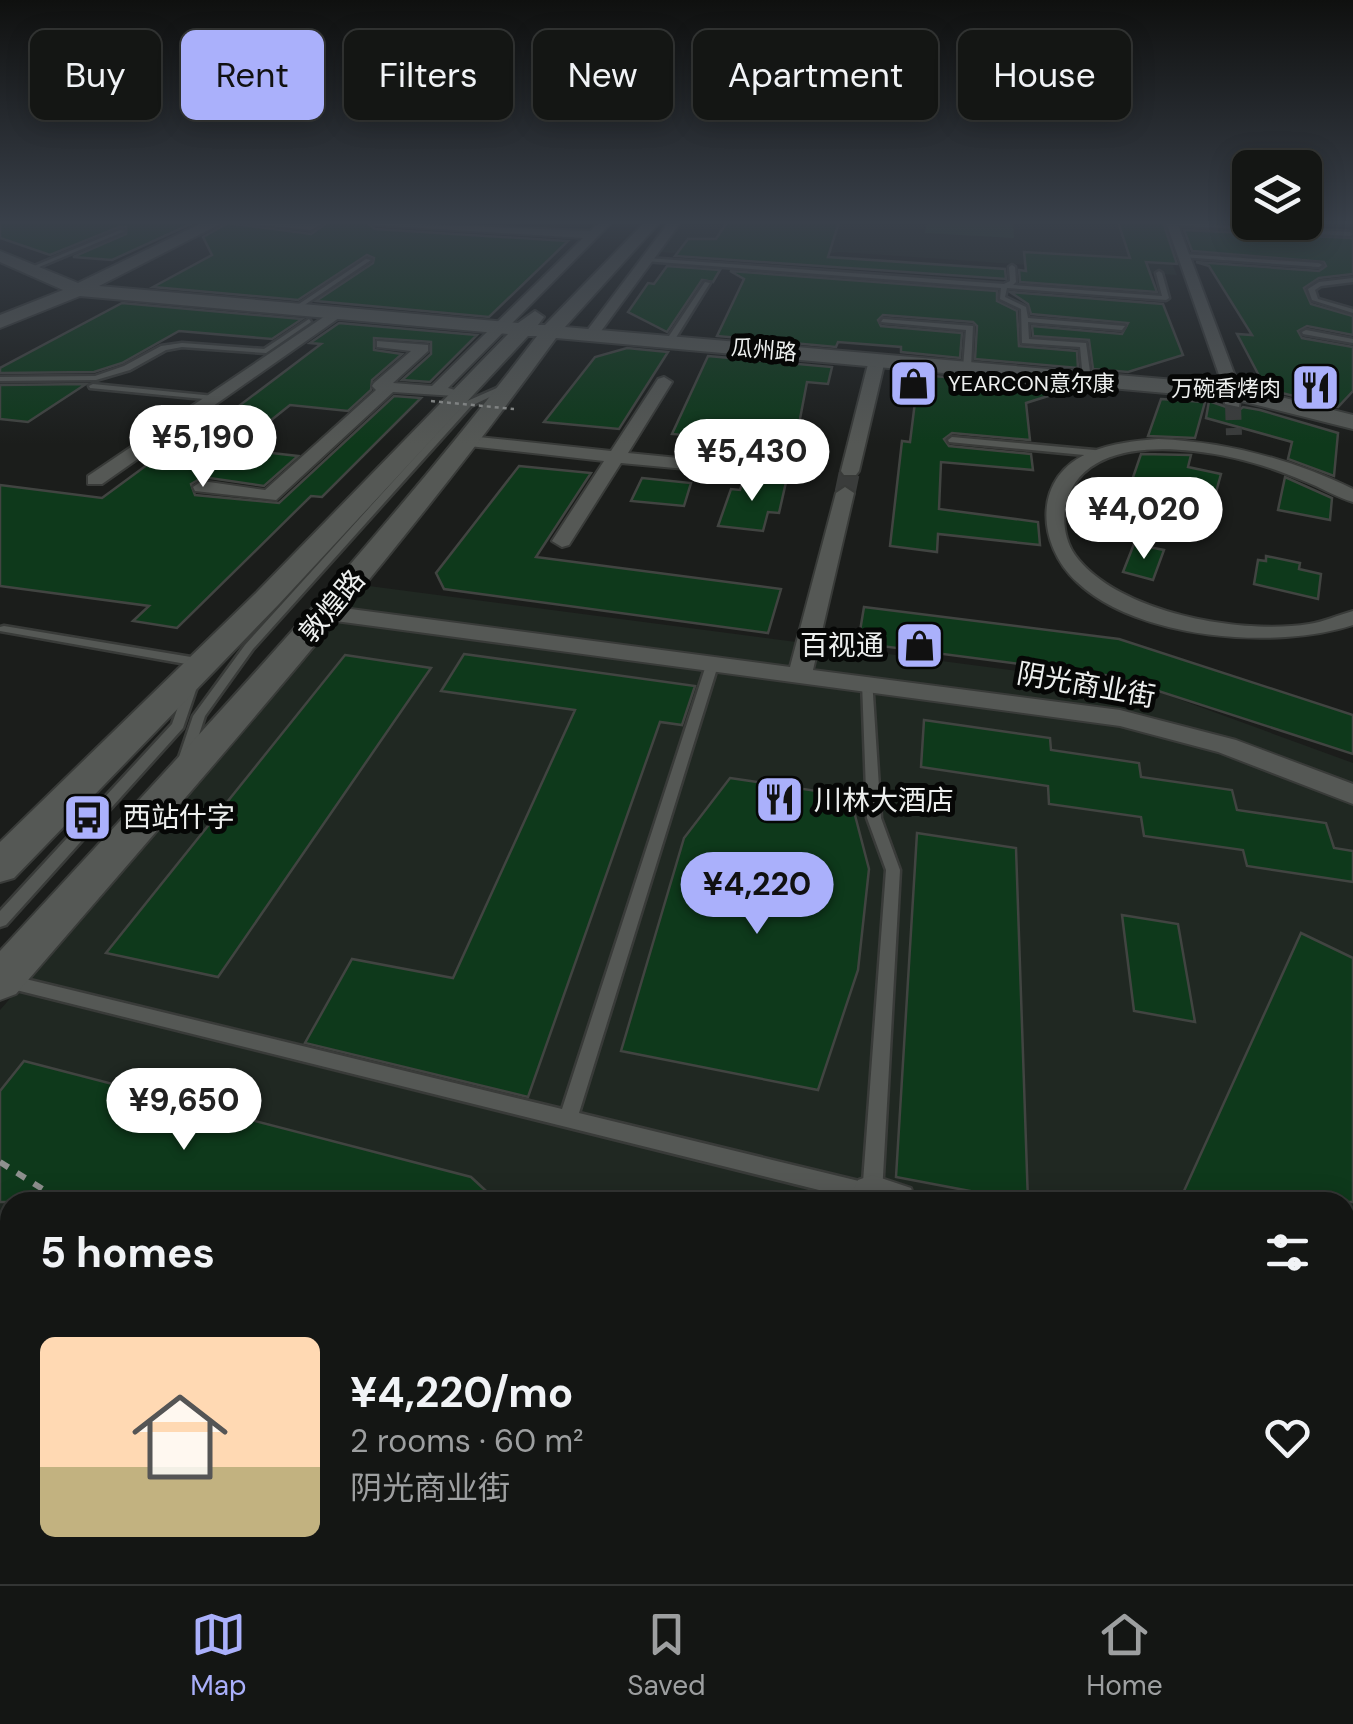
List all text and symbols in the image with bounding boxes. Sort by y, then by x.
chip: Buy [30,30,161,120]
chip: Rent [181,30,324,120]
chip: Filters [344,30,513,120]
chip: New [533,30,673,120]
chip: Apartment [693,30,938,120]
chip: House [958,30,1131,120]
map controls [1232,150,1322,240]
button: layers [1232,150,1322,240]
street label: 瓜州路 [730,333,798,367]
shop icon: YEARCON意尔康 [887,357,939,409]
restaurant icon: 万碗香烤肉 [1290,362,1342,414]
place label: YEARCON意尔康 [948,369,1115,398]
place label: 万碗香烤肉 [1171,374,1281,403]
pin: ¥5,190 [122,405,284,490]
text: ¥5,190 [151,416,255,458]
pin: ¥5,430 [671,419,833,504]
text: ¥5,430 [696,430,808,472]
pin: ¥4,020 [1063,477,1225,562]
text: ¥4,020 [1088,488,1200,530]
street label: 敦煌路 [291,562,373,650]
shop icon: 百视通 [893,619,945,671]
place label: 百视通 [800,627,884,664]
street label: 阴光商业街 [1014,655,1158,715]
restaurant icon: 川林大酒店 [753,774,805,826]
place label: 川林大酒店 [814,782,954,819]
bus stop icon: 西站什字 [62,791,114,843]
place label: 西站什字 [123,799,235,836]
pin: ¥4,220 [676,852,838,937]
text: ¥4,220 [703,863,811,905]
pin: ¥9,650 [103,1068,265,1153]
text: ¥9,650 [128,1079,240,1121]
text: 5 homes [40,1225,215,1280]
icon: filters [1260,1225,1315,1280]
text: ¥4,220/mo [350,1365,573,1420]
icon: home [120,1377,240,1497]
icon: heart [1260,1410,1315,1465]
text: 2 rooms · 60 m² [350,1420,584,1462]
text: 阴光商业街 [350,1467,510,1509]
tab: Map [190,1607,247,1704]
tab: Saved [627,1607,706,1704]
tab: Home [1086,1607,1163,1704]

